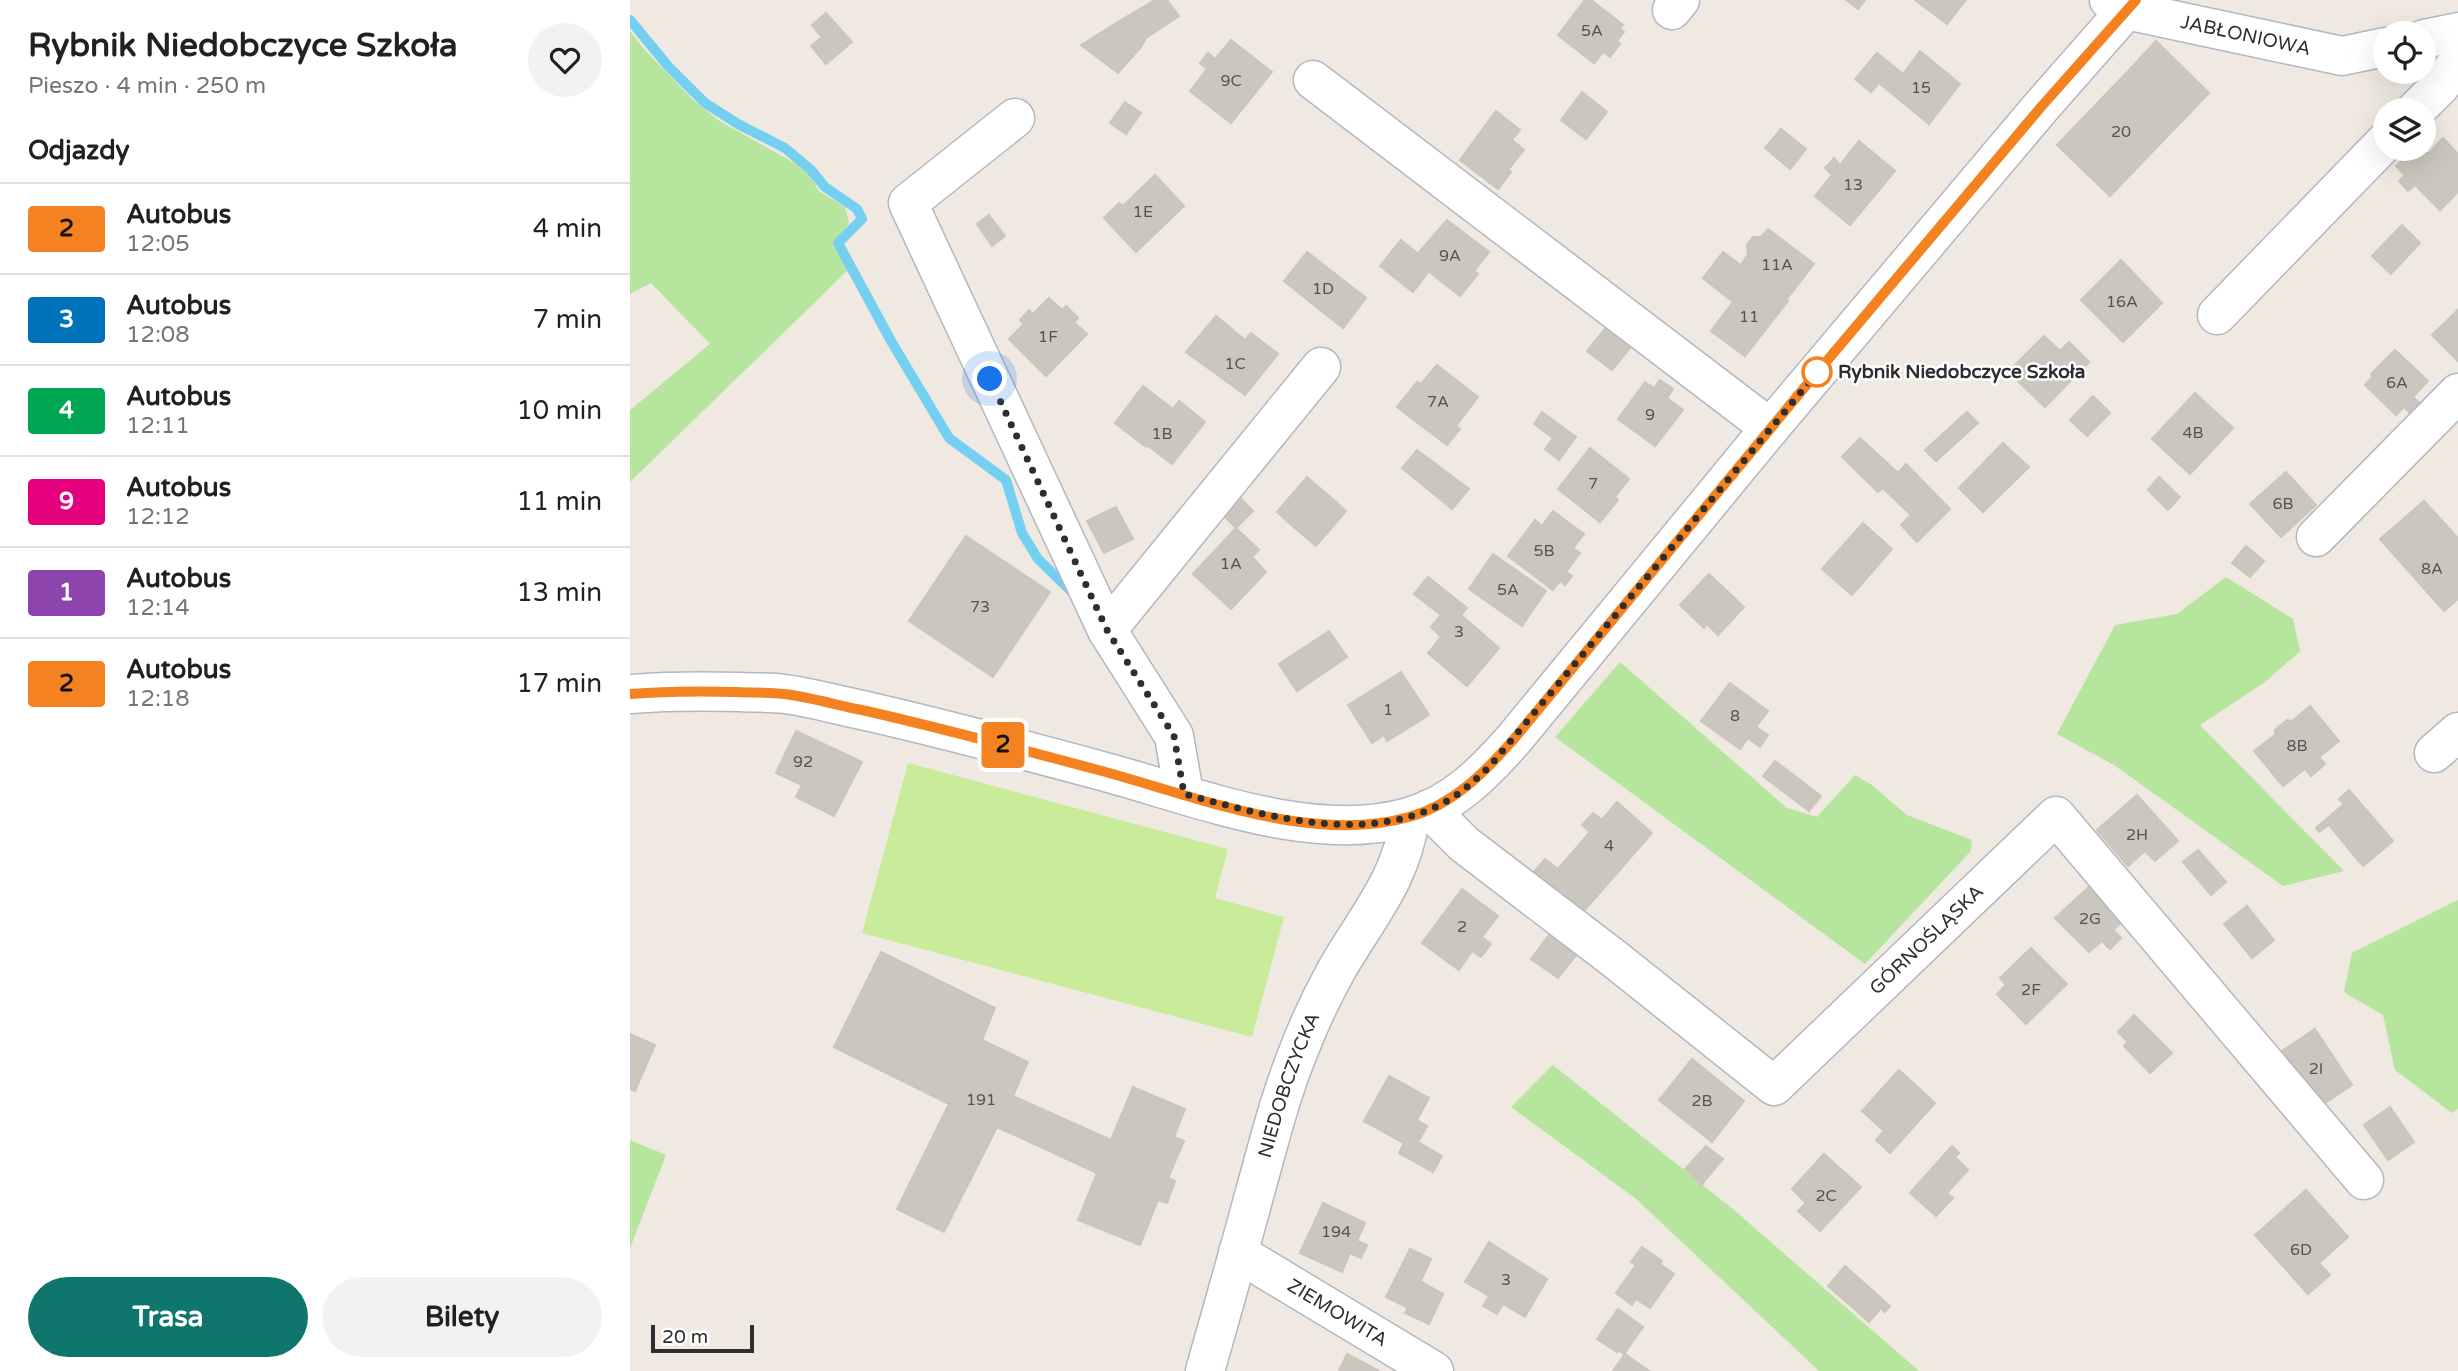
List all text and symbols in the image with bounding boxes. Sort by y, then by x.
street label: JABŁONIOWA [2179,11,2313,60]
house number: 5A [1581,21,1603,41]
map controls [2373,21,2436,161]
button: locate [2373,21,2436,84]
button: heart [528,23,602,97]
text: Rybnik Niedobczyce Szkoła [28,26,458,65]
house number: 9C [1220,71,1242,91]
text: Pieszo · 4 min · 250 m [28,72,266,100]
house number: 15 [1911,78,1931,98]
button: layers [2373,98,2436,161]
house number: 20 [2111,122,2131,142]
text: Odjazdy [28,135,130,166]
house number: 13 [1843,175,1863,195]
text: Autobus [126,199,231,230]
house number: 1E [1133,202,1153,222]
text: 4 min [533,213,602,244]
text: 2 [59,214,74,243]
text: 12:05 [126,230,190,258]
house number: 9A [1439,246,1461,266]
house number: 11A [1761,255,1793,275]
house number: 1D [1312,279,1334,299]
text: Autobus [126,290,231,321]
house number: 16A [2106,292,2138,312]
text: 7 min [533,304,602,335]
text: 3 [59,305,74,334]
house number: 11 [1739,307,1759,327]
text: 12:08 [126,321,190,349]
house number: 1F [1038,327,1058,347]
house number: 1C [1224,354,1246,374]
marker: Rybnik Niedobczyce Szkoła [1802,357,1832,387]
your location [972,361,1007,396]
place label: Rybnik Niedobczyce Szkoła [1838,361,2085,384]
house number: 6A [2386,373,2408,393]
text: Autobus [126,381,231,412]
house number: 7A [1427,392,1449,412]
text: 10 min [516,395,602,426]
text: 4 [59,396,74,425]
house number: 9 [1645,405,1655,425]
text: 12:11 [126,412,190,440]
house number: 4B [2182,423,2204,443]
house number: 1B [1151,424,1173,444]
text: Autobus [126,472,231,503]
house number: 7 [1588,474,1598,494]
text: 11 min [516,486,602,517]
text: 9 [59,487,74,516]
house number: 6B [2272,494,2294,514]
text: 12:12 [126,503,190,531]
house number: 5B [1533,541,1555,561]
house number: 1A [1220,554,1242,574]
house number: 8A [2421,559,2443,579]
text: Autobus [126,563,231,594]
text: 13 min [516,577,602,608]
text: 1 [59,578,74,607]
house number: 5A [1497,580,1519,600]
text: 12:14 [126,594,190,622]
house number: 73 [970,597,990,617]
house number: 3 [1454,622,1464,642]
text: Autobus [126,654,231,685]
text: 17 min [516,668,602,699]
text: 2 [59,669,74,698]
text: 12:18 [126,685,190,713]
house number: 1 [1383,700,1393,720]
house number: 8 [1730,706,1740,726]
line badge: 2 [980,722,1026,768]
text: 2 [995,730,1011,759]
house number: 8B [2286,736,2308,756]
house number: 92 [793,752,813,772]
house number: 2H [2126,825,2148,845]
house number: 4 [1604,836,1614,856]
street label: GÓRNOŚLĄSKA [1865,881,1988,999]
house number: 2G [2079,909,2101,929]
house number: 2 [1457,917,1467,937]
house number: 2F [2021,980,2041,1000]
street label: NIEDOBCZYCKA [1254,1009,1324,1160]
house number: 2I [2309,1059,2323,1079]
house number: 191 [966,1090,996,1110]
house number: 2B [1691,1091,1713,1111]
house number: 2C [1815,1186,1837,1206]
house number: 194 [1321,1222,1351,1242]
house number: 6D [2290,1240,2312,1260]
house number: 3 [1501,1270,1511,1290]
street label: ZIEMOWITA [1283,1274,1391,1351]
button: Trasa [28,1277,308,1357]
button: Bilety [322,1277,602,1357]
scale bar [651,1322,754,1354]
text: 20 m [662,1326,708,1348]

